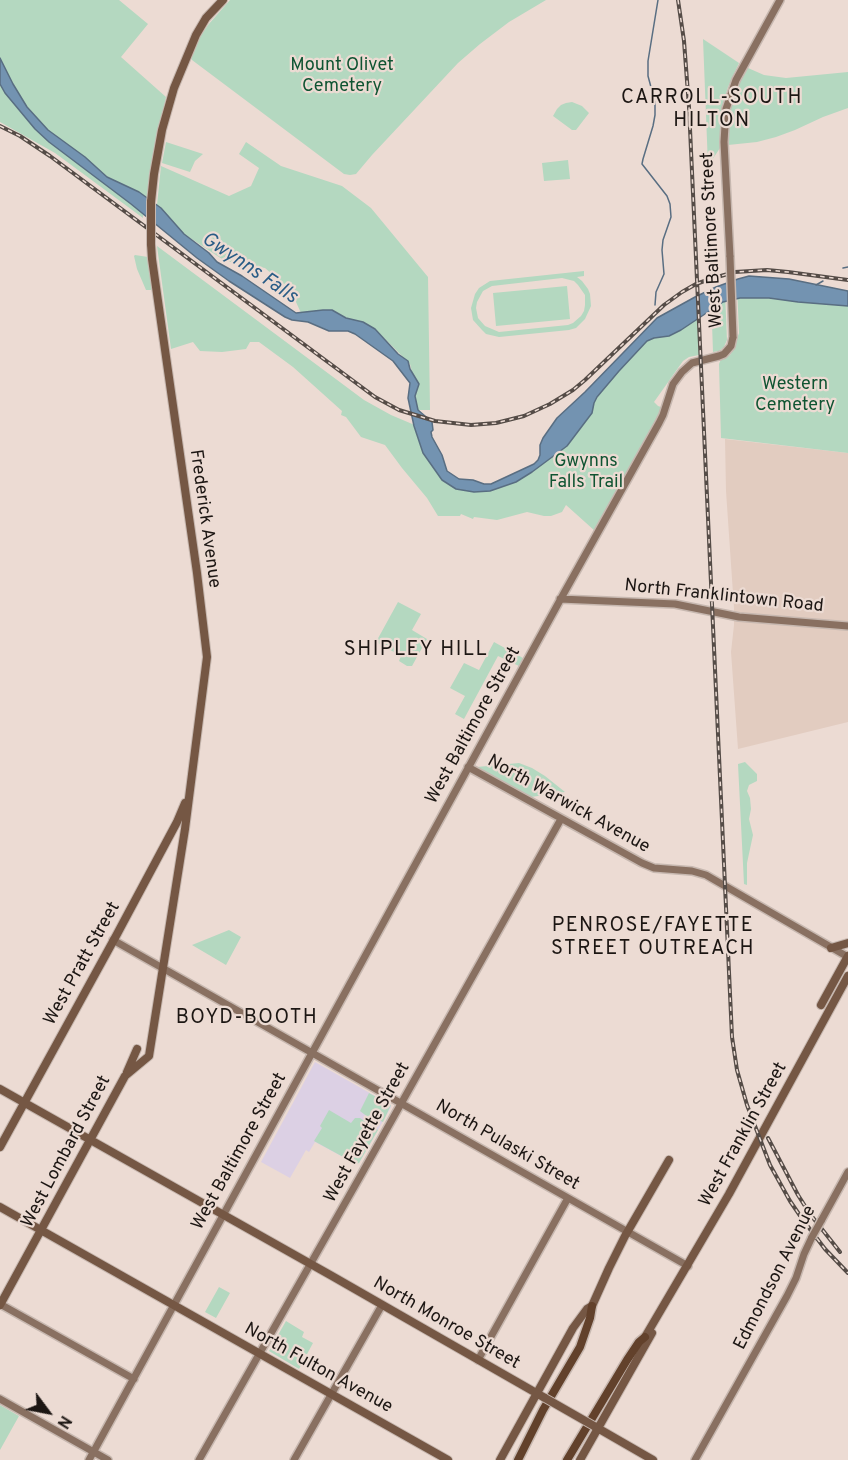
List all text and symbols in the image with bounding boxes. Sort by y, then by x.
park label: Mount Olivet Cemetery [290,55,394,98]
district label: CARROLL-SOUTH HILTON [621,87,803,134]
street label: West Baltimore Street [698,151,728,329]
water label: Gwynns Falls [196,228,302,310]
park label: Western Cemetery [755,374,835,416]
street label: Frederick Avenue [184,448,224,590]
park label: Gwynns Falls Trail [549,451,623,494]
street label: North Franklintown Road [623,576,825,618]
district label: SHIPLEY HILL [344,639,488,663]
street label: West Baltimore Street [422,644,526,808]
street label: North Warwick Avenue [483,751,653,859]
street label: West Pratt Street [40,898,126,1030]
district label: PENROSE/FAYETTE STREET OUTREACH [551,915,755,962]
district label: BOYD-BOOTH [176,1007,318,1031]
street label: West Fayette Street [320,1059,416,1207]
street label: West Franklin Street [695,1059,793,1211]
street label: West Baltimore Street [188,1070,292,1234]
street label: West Lombard Street [18,1072,116,1232]
street label: North Pulaski Street [431,1096,583,1196]
street label: Edmondson Avenue [730,1202,822,1354]
street label: North Monroe Street [369,1273,523,1375]
street label: North Fulton Avenue [240,1319,396,1419]
north arrow [18,1382,78,1442]
text: N [52,1411,75,1432]

